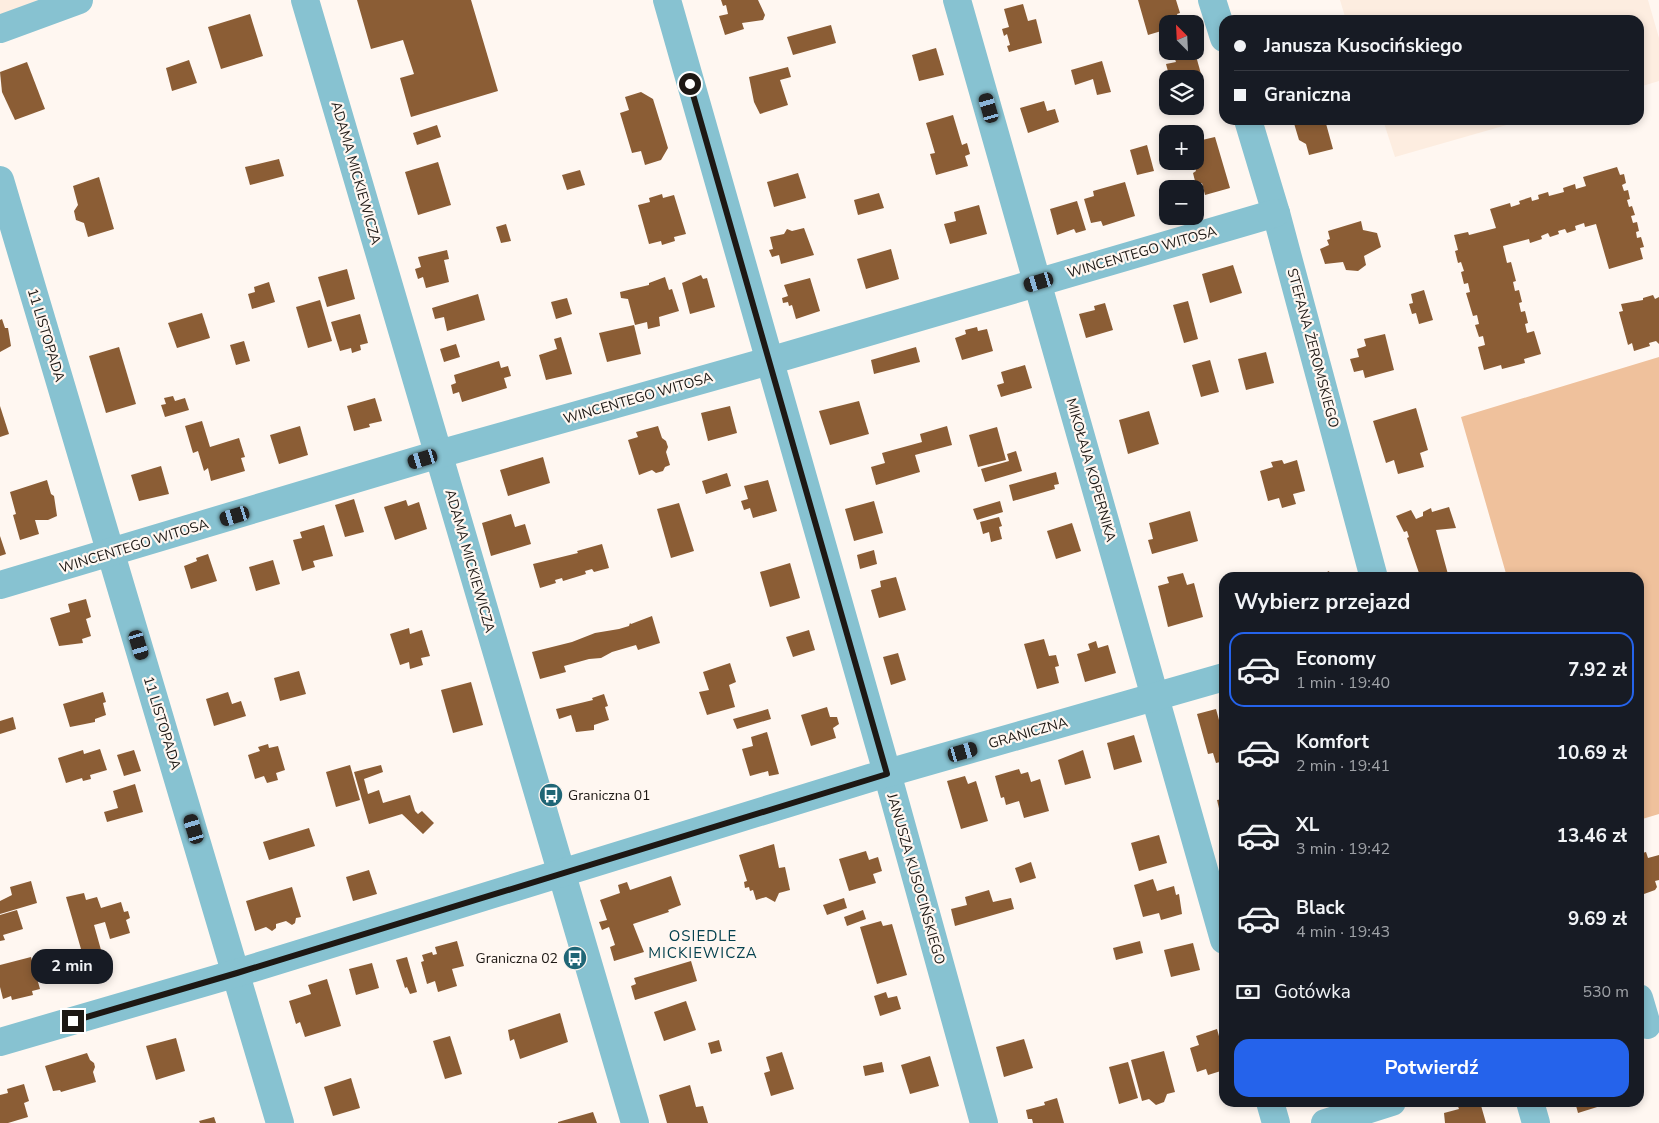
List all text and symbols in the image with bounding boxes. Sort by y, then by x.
north arrow [1159,15,1204,60]
map controls [1159,15,1204,225]
text: Janusza Kusocińskiego [1264,33,1462,59]
button: layers [1159,70,1204,115]
route start [679,73,701,95]
text: Graniczna [1264,82,1351,108]
car [977,92,1000,124]
street label: ADAMA MICKIEWICZA [326,99,386,247]
button: + [1159,125,1204,170]
button: − [1159,180,1204,225]
street label: WINCENTEGO WITOSA [1065,222,1219,282]
street label: STEFANA ŻEROMSKIEGO [1283,266,1343,430]
car [1022,270,1055,294]
street label: 11 LISTOPADA [23,286,69,384]
street label: WINCENTEGO WITOSA [561,368,715,428]
street label: MIKOŁAJA KOPERNIKA [1061,396,1121,544]
car [406,447,439,471]
street label: ADAMA MICKIEWICZA [440,487,500,635]
car [218,504,251,528]
street label: WINCENTEGO WITOSA [57,514,211,578]
text: Wybierz przejazd [1234,587,1410,617]
car [127,628,150,662]
text: Economy [1296,646,1376,672]
icon: car [1236,647,1281,692]
text: 7.92 zł [1568,657,1627,683]
text: 1 min · 19:40 [1296,672,1390,694]
street label: 11 LISTOPADA [139,674,185,772]
street label: GRANICZNA [986,713,1070,753]
text: Komfort [1296,729,1369,755]
icon: car [1236,730,1281,775]
text: 10.69 zł [1556,740,1627,766]
car [946,741,979,763]
text: 2 min · 19:41 [1296,755,1390,777]
bus stop icon: Graniczna 01 [538,782,564,808]
place label: Graniczna 01 [568,786,650,805]
street label: JANUSZA KUSOCIŃSKIEGO [882,790,950,967]
car [182,812,205,846]
text: XL [1296,812,1319,838]
icon: car [1236,813,1281,858]
text: 13.46 zł [1556,823,1627,849]
text: 3 min · 19:42 [1296,838,1390,860]
text: Black [1296,895,1345,921]
icon: car [1236,896,1281,941]
text: 9.69 zł [1568,906,1627,932]
text: 4 min · 19:43 [1296,921,1390,943]
district label: OSIEDLE MICKIEWICZA [648,926,758,963]
bus stop icon: Graniczna 02 [562,945,588,971]
callout: 2 min [32,948,114,984]
place label: Graniczna 02 [476,949,558,968]
text: 2 min [51,955,93,977]
icon: cash [1234,978,1262,1006]
text: Gotówka [1274,979,1351,1005]
text: 530 m [1582,981,1629,1003]
route end [62,1010,84,1032]
button: Potwierdź [1234,1039,1629,1097]

